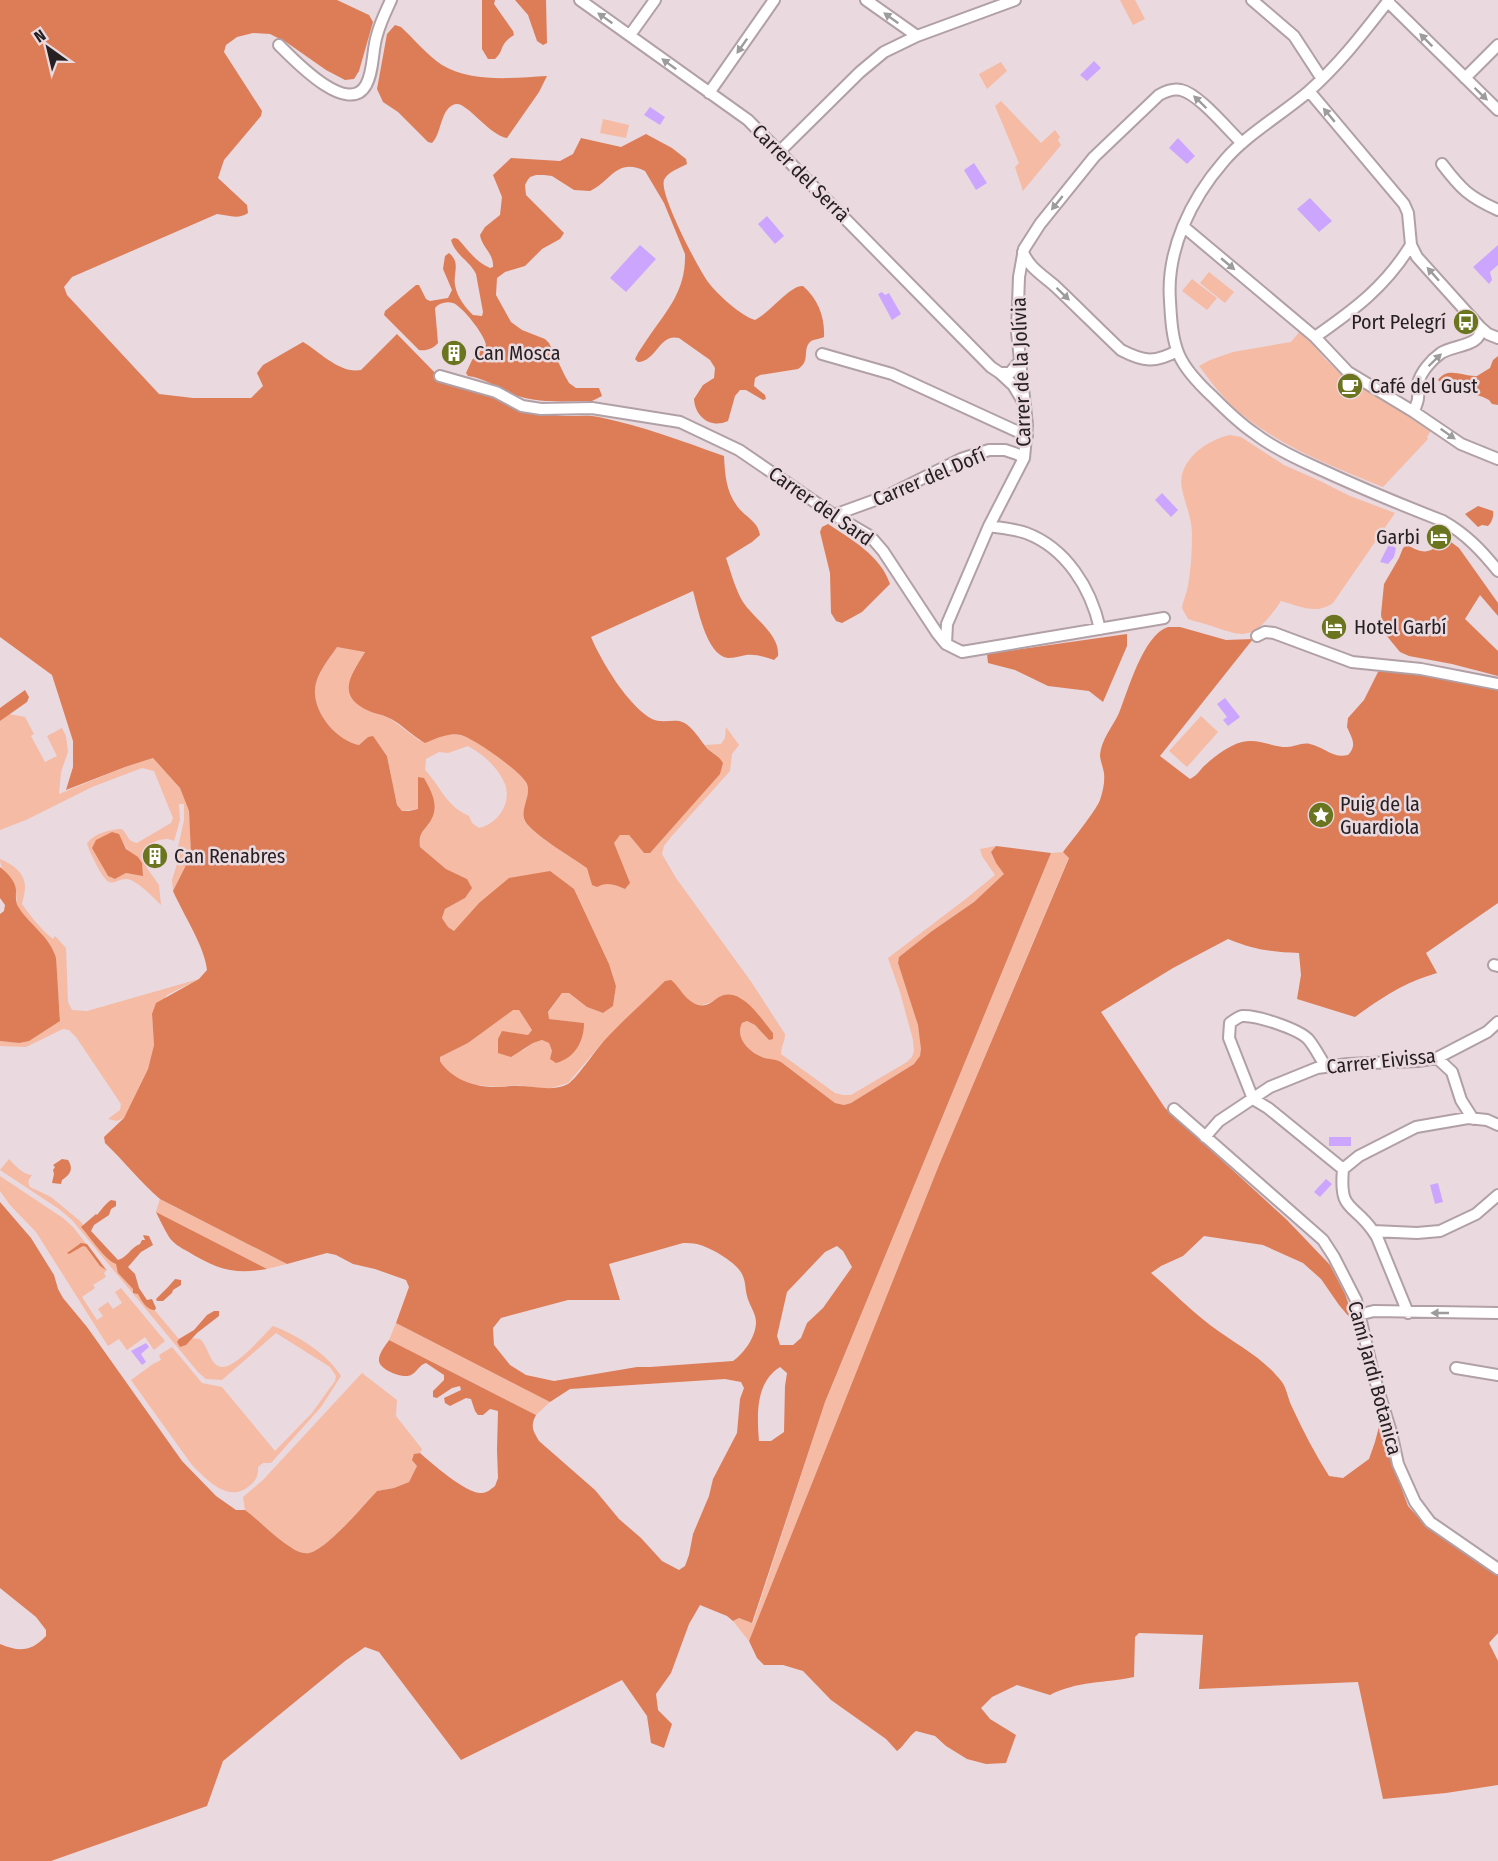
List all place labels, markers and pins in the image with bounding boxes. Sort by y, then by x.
bus stop icon: Port Pelegrí [1451,307,1481,337]
place label: Port Pelegrí [1351,310,1446,334]
building icon: Can Mosca [439,338,469,368]
place label: Can Mosca [474,341,560,365]
cafe icon: Café del Gust [1335,371,1365,401]
place label: Café del Gust [1370,374,1478,398]
hotel icon: Garbi [1424,522,1454,552]
place label: Garbi [1376,525,1420,549]
hotel icon: Hotel Garbí [1319,612,1349,642]
place label: Hotel Garbí [1354,615,1447,639]
place label: Puig de la Guardiola [1340,792,1420,839]
place icon: Puig de la Guardiola [1306,800,1336,830]
building icon: Can Renabres [140,841,170,871]
place label: Can Renabres [174,844,285,868]

